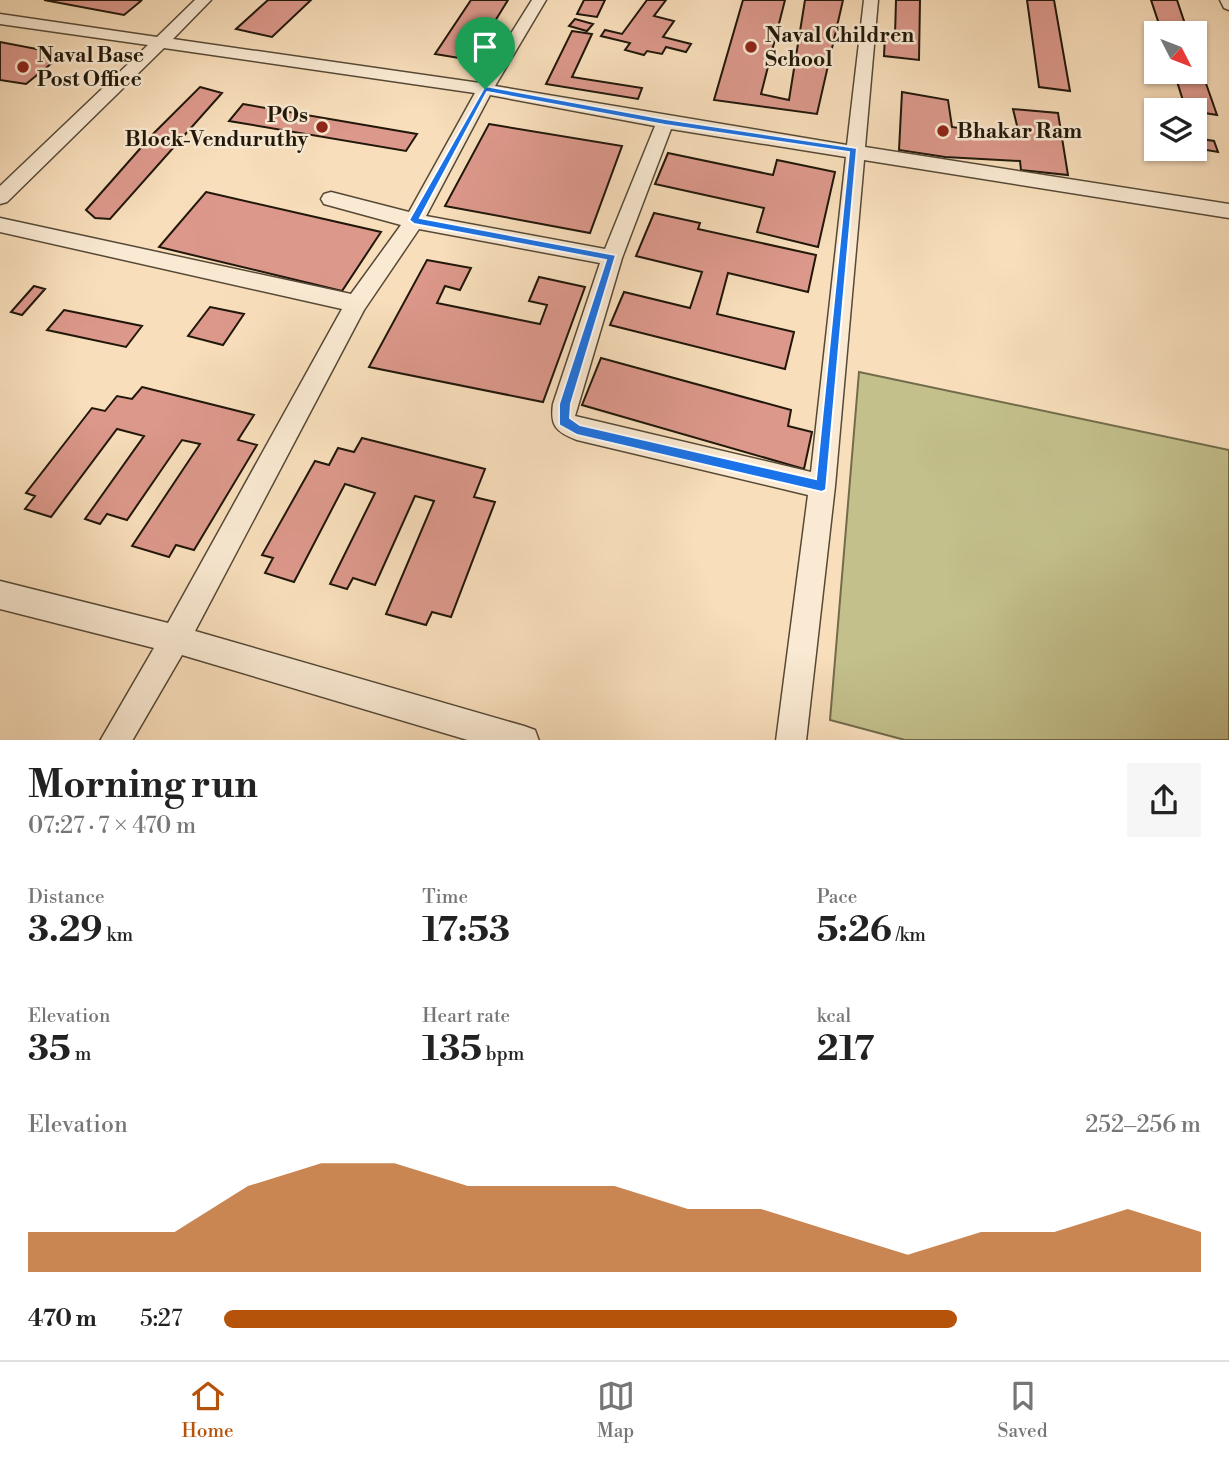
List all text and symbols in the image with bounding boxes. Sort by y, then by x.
pin [455,17,515,89]
north arrow [1144,21,1208,84]
map controls [1144,21,1207,161]
place label: Naval Children School [765,23,914,73]
icon: arrive [466,28,504,66]
marker: Naval Children School [743,39,759,55]
place label: Naval Base Post Office [37,43,144,93]
marker: Naval Base Post Office [15,59,31,75]
button: layers [1144,98,1207,161]
place label: POs Block-Venduruthy [125,103,308,153]
marker: POs Block-Venduruthy [314,119,330,135]
place label: Bhakar Ram [957,119,1082,145]
marker: Bhakar Ram [935,123,951,139]
text: Morning run [28,762,258,809]
button: share [1127,763,1201,837]
text: 07:27 · 7 × 470 m [28,812,196,840]
text: Distance [28,885,105,909]
text: Time [422,885,468,909]
text: Pace [817,885,857,909]
text: 3.29 [28,909,103,952]
text: 17:53 [422,909,510,952]
text: 5:26 [817,909,892,952]
text: km [103,923,133,947]
text: /km [892,923,926,947]
text: Elevation [28,1004,110,1028]
text: Heart rate [422,1004,510,1028]
text: kcal [817,1004,851,1028]
text: 35 [28,1028,71,1071]
text: 135 [422,1028,482,1071]
text: 217 [817,1028,874,1071]
text: m [71,1042,91,1066]
text: bpm [482,1042,524,1066]
text: Elevation [28,1111,128,1139]
text: 252–256 m [1085,1111,1201,1139]
text: 470 m [28,1305,97,1333]
text: 5:27 [140,1305,182,1333]
tab: Home [181,1377,234,1443]
tab: Map [597,1377,635,1443]
tab: Saved [998,1377,1047,1443]

